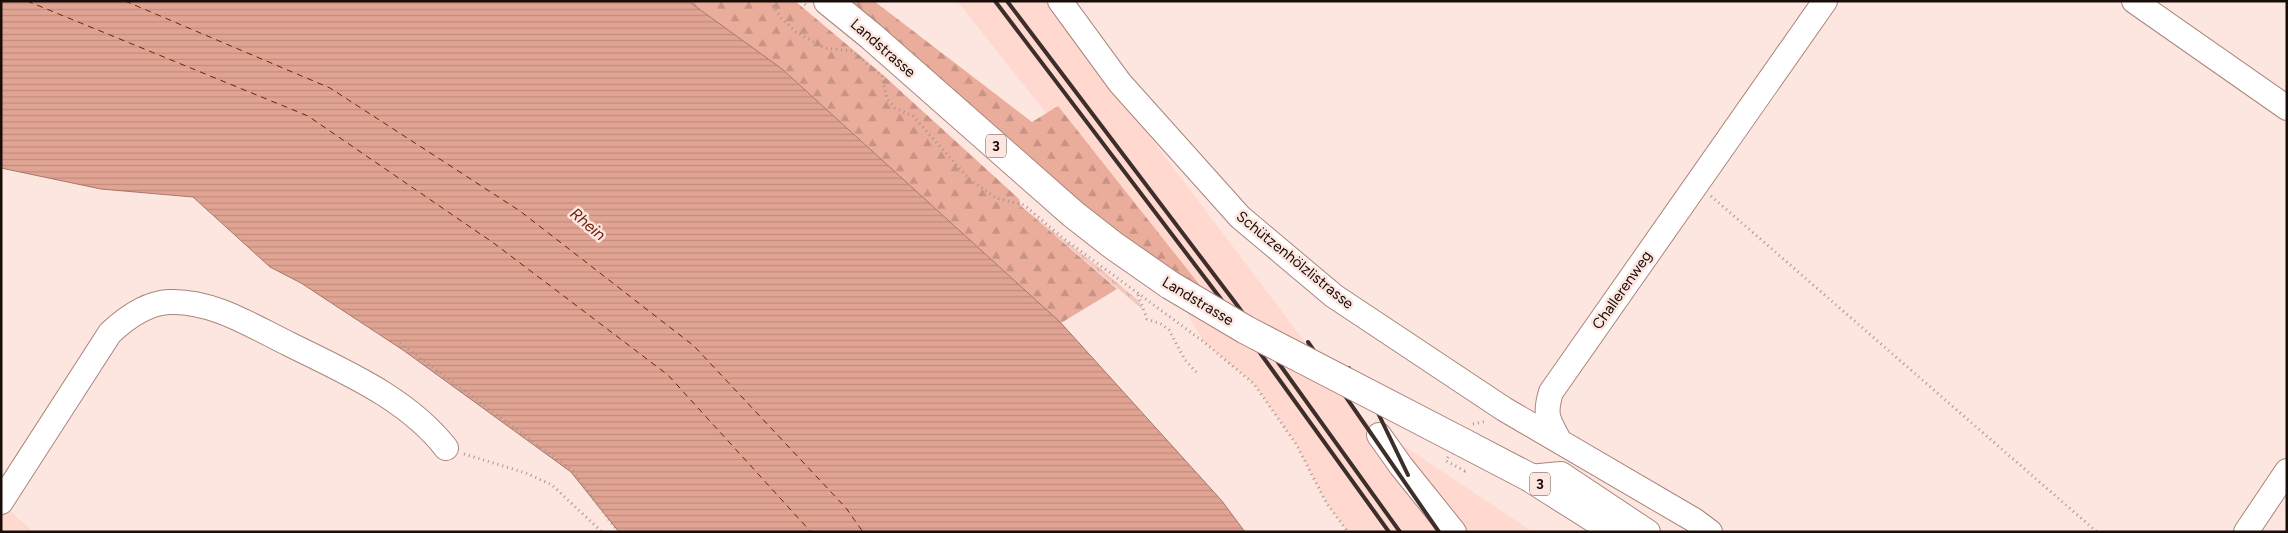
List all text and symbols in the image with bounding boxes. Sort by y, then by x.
street label: Landstrasse [847,15,919,81]
road number: 3 [986,134,1006,158]
water label: Rhein [566,204,610,244]
street label: Schützenhölzlistrasse [1233,207,1357,313]
street label: Challerenweg [1588,247,1656,333]
street label: Landstrasse [1159,273,1237,329]
road number: 3 [1530,472,1550,496]

